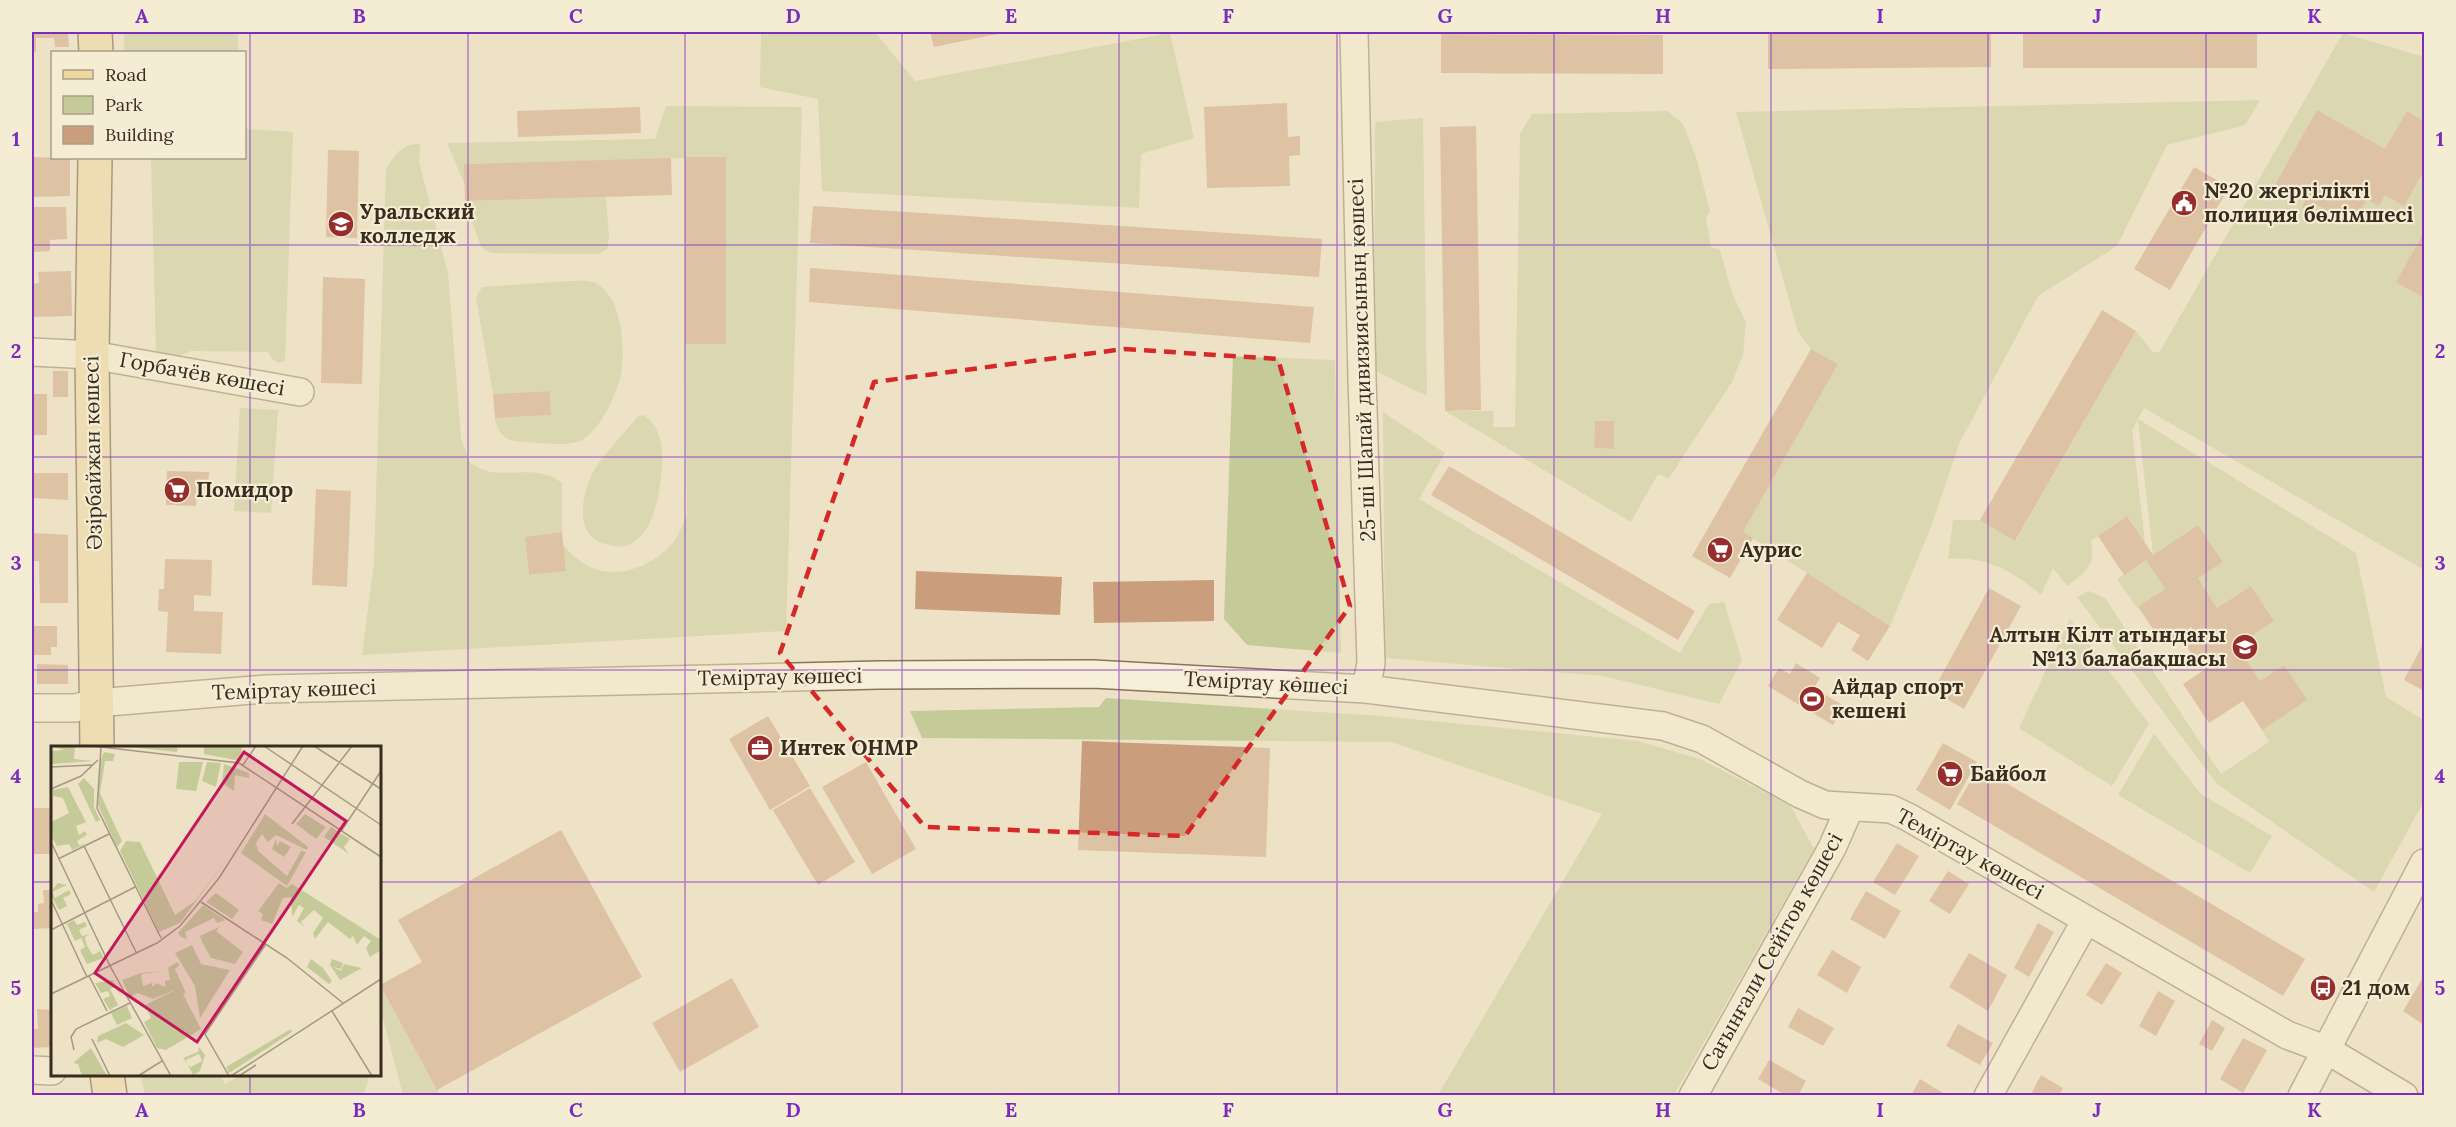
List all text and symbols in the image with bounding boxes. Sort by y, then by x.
text: A [135,3,149,28]
text: B [352,3,366,28]
text: C [569,3,583,28]
text: D [785,3,801,28]
text: E [1005,3,1017,28]
text: F [1222,3,1234,28]
text: G [1437,3,1453,28]
text: H [1655,3,1671,28]
text: I [1876,3,1884,28]
text: J [2092,3,2102,28]
text: K [2307,3,2322,28]
legend [51,51,246,159]
text: Road [105,63,147,86]
text: Park [105,93,143,116]
text: Building [105,123,175,146]
text: 1 [12,126,20,151]
text: 1 [2436,126,2444,151]
place label: №20 жергілікті полиция бөлімшесі [2204,177,2413,228]
street label: 25-ші Шапай дивизиясының көшесі [1342,178,1381,542]
public building icon: №20 жергілікті полиция бөлімшесі [2169,188,2199,218]
place label: Уральский колледж [360,198,475,249]
school or university icon: Уральский колледж [326,209,356,239]
text: 2 [11,338,21,363]
text: 2 [2435,338,2445,363]
street label: Горбачёв көшесі [117,346,287,401]
street label: Әзірбайжан көшесі [77,355,108,551]
supermarket icon: Помидор [162,475,192,505]
place label: Помидор [196,476,293,503]
supermarket icon: Аурис [1705,535,1735,565]
place label: Аурис [1740,536,1802,563]
text: 3 [10,550,22,575]
text: 3 [2434,550,2446,575]
place label: Алтын Кілт атындағы №13 балабақшасы [1989,621,2226,672]
school or university icon: Алтын Кілт атындағы №13 балабақшасы [2230,632,2260,662]
street label: Теміртау көшесі [697,662,863,691]
street label: Теміртау көшесі [1183,665,1349,700]
street label: Теміртау көшесі [211,673,377,706]
place label: Айдар спорт кешені [1832,673,1963,724]
sports icon: Айдар спорт кешені [1797,684,1827,714]
office icon: Интек ОНМР [745,733,775,763]
place label: Интек ОНМР [780,734,918,761]
inset map [51,746,381,1076]
supermarket icon: Байбол [1935,759,1965,789]
place label: Байбол [1970,760,2047,787]
text: 4 [11,763,22,788]
text: 4 [2435,763,2446,788]
street label: Теміртау көшесі [1892,802,2049,905]
street label: Сағынғали Сейітов көшесі [1695,828,1848,1075]
bus stop icon: 21 дом [2308,973,2338,1003]
place label: 21 дом [2342,974,2410,1001]
text: 5 [11,975,22,1000]
text: 5 [2435,975,2446,1000]
text: A [135,1097,149,1122]
text: B [352,1097,366,1122]
text: C [569,1097,583,1122]
text: D [785,1097,801,1122]
text: E [1005,1097,1017,1122]
text: F [1222,1097,1234,1122]
text: G [1437,1097,1453,1122]
text: H [1655,1097,1671,1122]
text: I [1876,1097,1884,1122]
text: J [2092,1097,2102,1122]
text: K [2307,1097,2322,1122]

